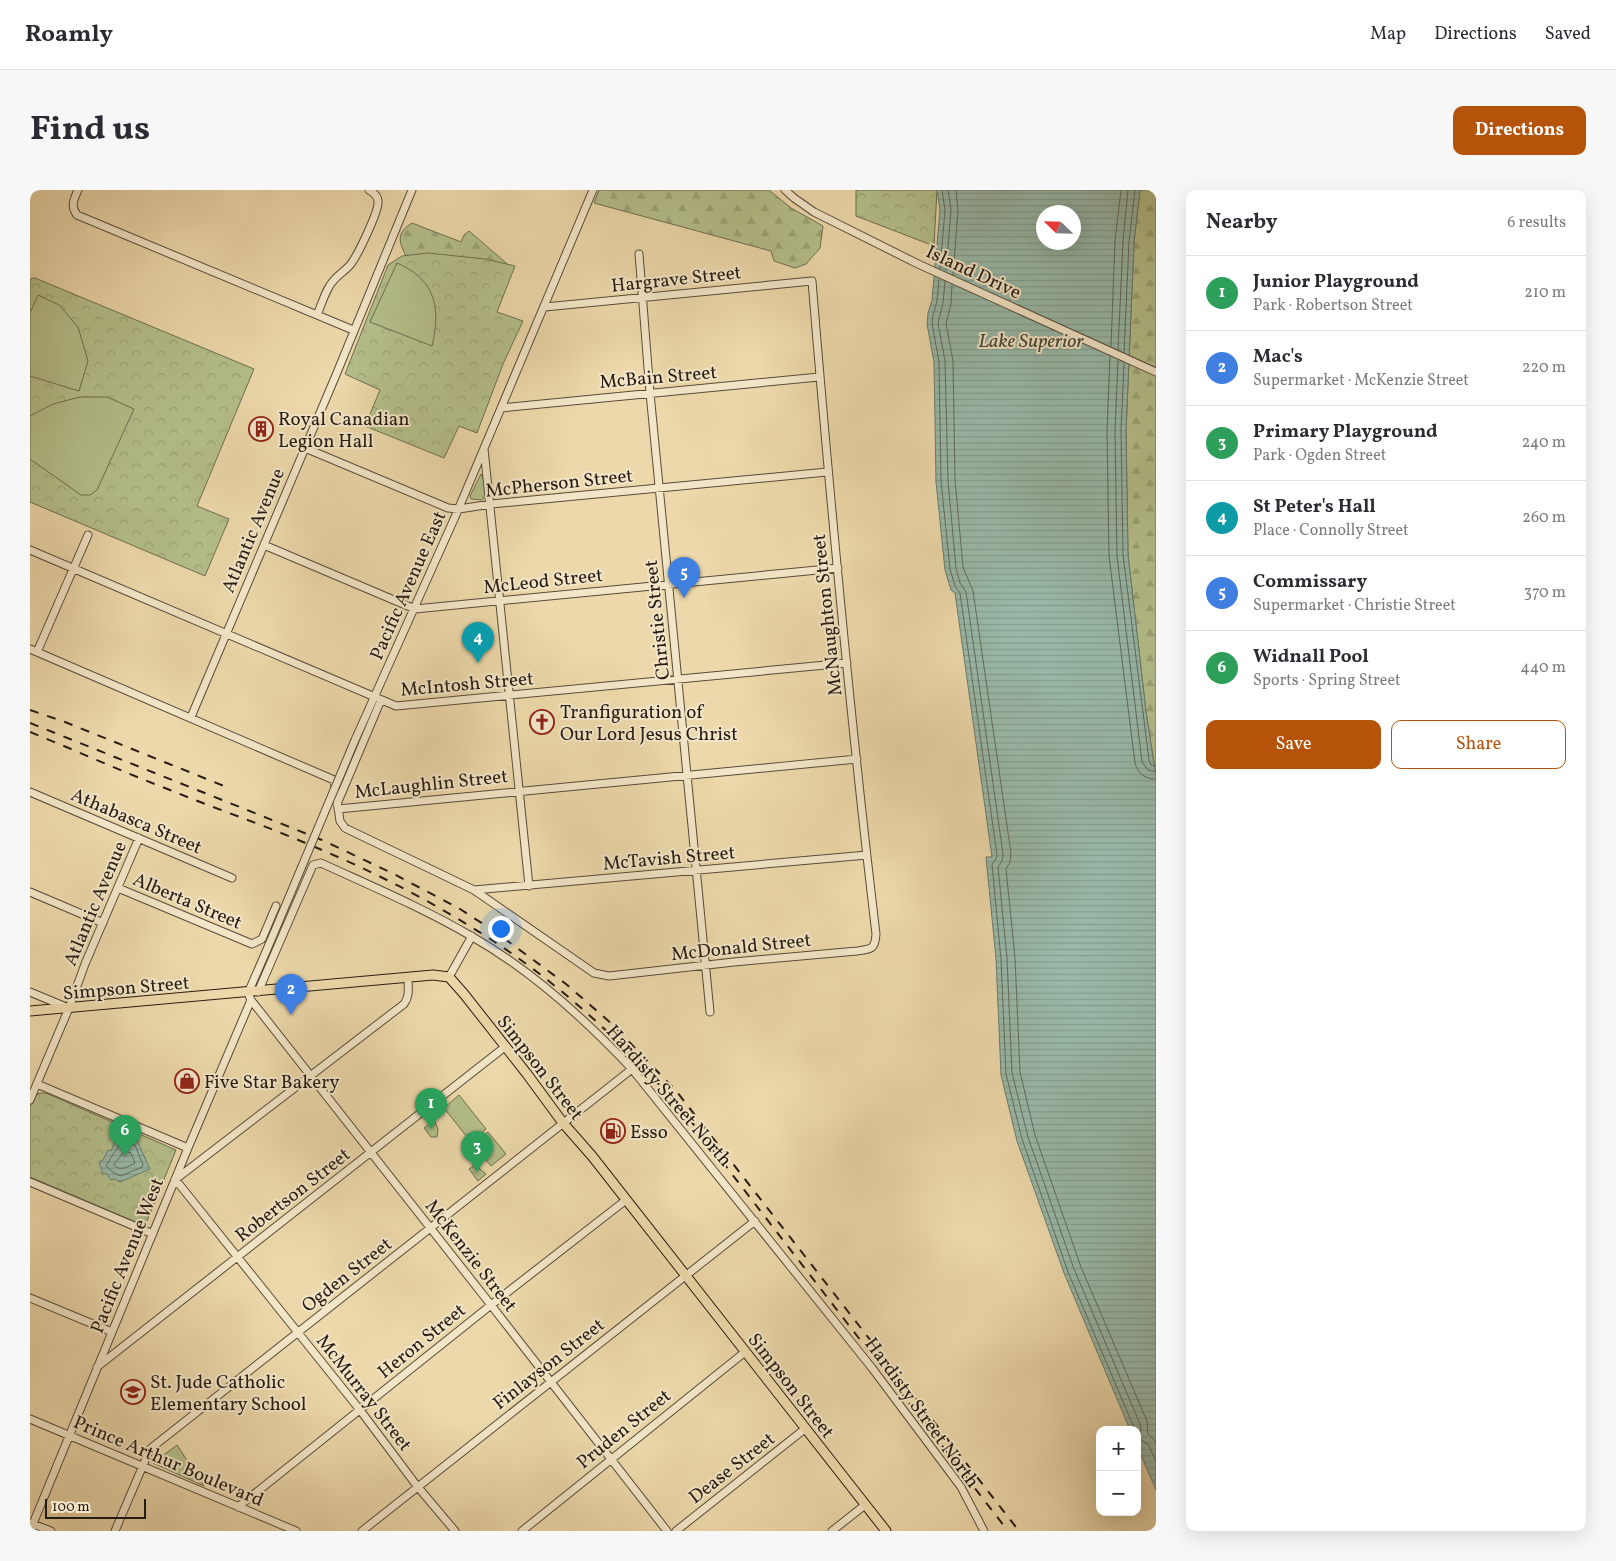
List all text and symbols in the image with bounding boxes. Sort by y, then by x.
text: Roamly [25,18,113,52]
text: Map [1370,22,1406,47]
text: Directions [1434,22,1517,47]
text: Saved [1545,22,1591,47]
text: Find us [30,106,150,154]
button: Directions [1453,106,1586,155]
north arrow [1036,205,1081,250]
text: Nearby [1206,208,1277,237]
text: 6 results [1507,212,1566,234]
street label: Island Drive [921,239,1025,306]
street label: Hargrave Street [610,260,743,300]
text: Junior Playground [1253,269,1419,295]
text: 1 [1219,282,1225,304]
text: 210 m [1524,282,1566,304]
text: Park · Robertson Street [1253,295,1413,317]
water label: Lake Superior [978,328,1084,356]
text: Mac's [1253,344,1303,370]
text: 2 [1218,357,1226,379]
text: 220 m [1522,357,1566,379]
street label: McBain Street [598,360,718,396]
text: Supermarket · McKenzie Street [1253,370,1469,392]
place label: Royal Canadian Legion Hall [278,407,410,455]
building icon: Royal Canadian Legion Hall [248,416,274,442]
text: Primary Playground [1253,419,1438,445]
text: 3 [1218,432,1226,454]
text: 240 m [1522,432,1566,454]
text: Park · Ogden Street [1253,445,1386,467]
street label: McPherson Street [484,463,635,505]
street label: Atlantic Avenue [216,464,292,597]
text: St Peter's Hall [1253,494,1376,520]
street label: Pacific Avenue East [364,507,453,664]
text: 4 [1217,507,1227,529]
text: 260 m [1522,507,1566,529]
text: Place · Connolly Street [1253,520,1409,542]
street label: McNaughton Street [807,532,849,697]
pin: 5 [668,557,700,598]
street label: Christie Street [639,558,677,681]
street label: McLeod Street [482,563,605,601]
text: Commissary [1253,569,1367,595]
text: 5 [1218,582,1226,604]
text: 370 m [1524,582,1566,604]
text: Supermarket · Christie Street [1253,595,1456,617]
pin: 4 [462,622,494,663]
text: Widnall Pool [1253,644,1369,670]
text: 6 [1218,657,1226,679]
text: 440 m [1520,657,1566,679]
street label: McIntosh Street [400,666,535,704]
text: Sports · Spring Street [1253,670,1401,692]
place label: Tranfiguration of Our Lord Jesus Christ [560,700,738,748]
church icon: Tranfiguration of Our Lord Jesus Christ [529,709,555,735]
button: Save [1206,720,1381,769]
button: Share [1391,720,1566,769]
street label: McLaughlin Street [353,764,509,806]
street label: Athabasca Street [67,783,206,861]
street label: Atlantic Avenue [58,837,134,970]
street label: McTavish Street [602,840,737,878]
street label: Alberta Street [129,867,246,937]
your location [488,916,514,942]
street label: McDonald Street [670,928,813,968]
street label: Simpson Street [62,970,191,1007]
pin: 2 [275,974,307,1015]
street label: Simpson Street [490,1010,589,1127]
street label: Hardisty Street North [600,1020,737,1173]
shop icon: Five Star Bakery [174,1068,200,1094]
place label: Five Star Bakery [204,1070,339,1096]
pin: 1 [415,1088,447,1129]
pin: 6 [109,1115,141,1156]
fuel station icon: Esso [600,1118,626,1144]
place label: Esso [630,1120,668,1146]
pin: 3 [461,1131,493,1172]
street label: Robertson Street [230,1142,357,1249]
street label: Pacific Avenue West [85,1174,171,1337]
street label: McKenzie Street [418,1195,523,1318]
street label: Ogden Street [297,1232,398,1319]
street label: Heron Street [373,1298,472,1385]
street label: Finlayson Street [488,1313,611,1416]
street label: Simpson Street [741,1328,840,1445]
street label: McMurray Street [309,1329,418,1457]
street label: Hardisty Street North [858,1333,985,1494]
place label: St. Jude Catholic Elementary School [150,1370,307,1418]
school or university icon: St. Jude Catholic Elementary School [120,1379,146,1405]
street label: Pruden Street [572,1383,677,1476]
street label: Prince Arthur Boulevard [69,1410,267,1514]
street label: Dease Street [684,1426,781,1511]
map controls [1096,1426,1141,1516]
button: + [1096,1426,1141,1471]
button: − [1096,1471,1141,1516]
scale bar [45,1496,146,1519]
text: 100 m [52,1498,90,1517]

